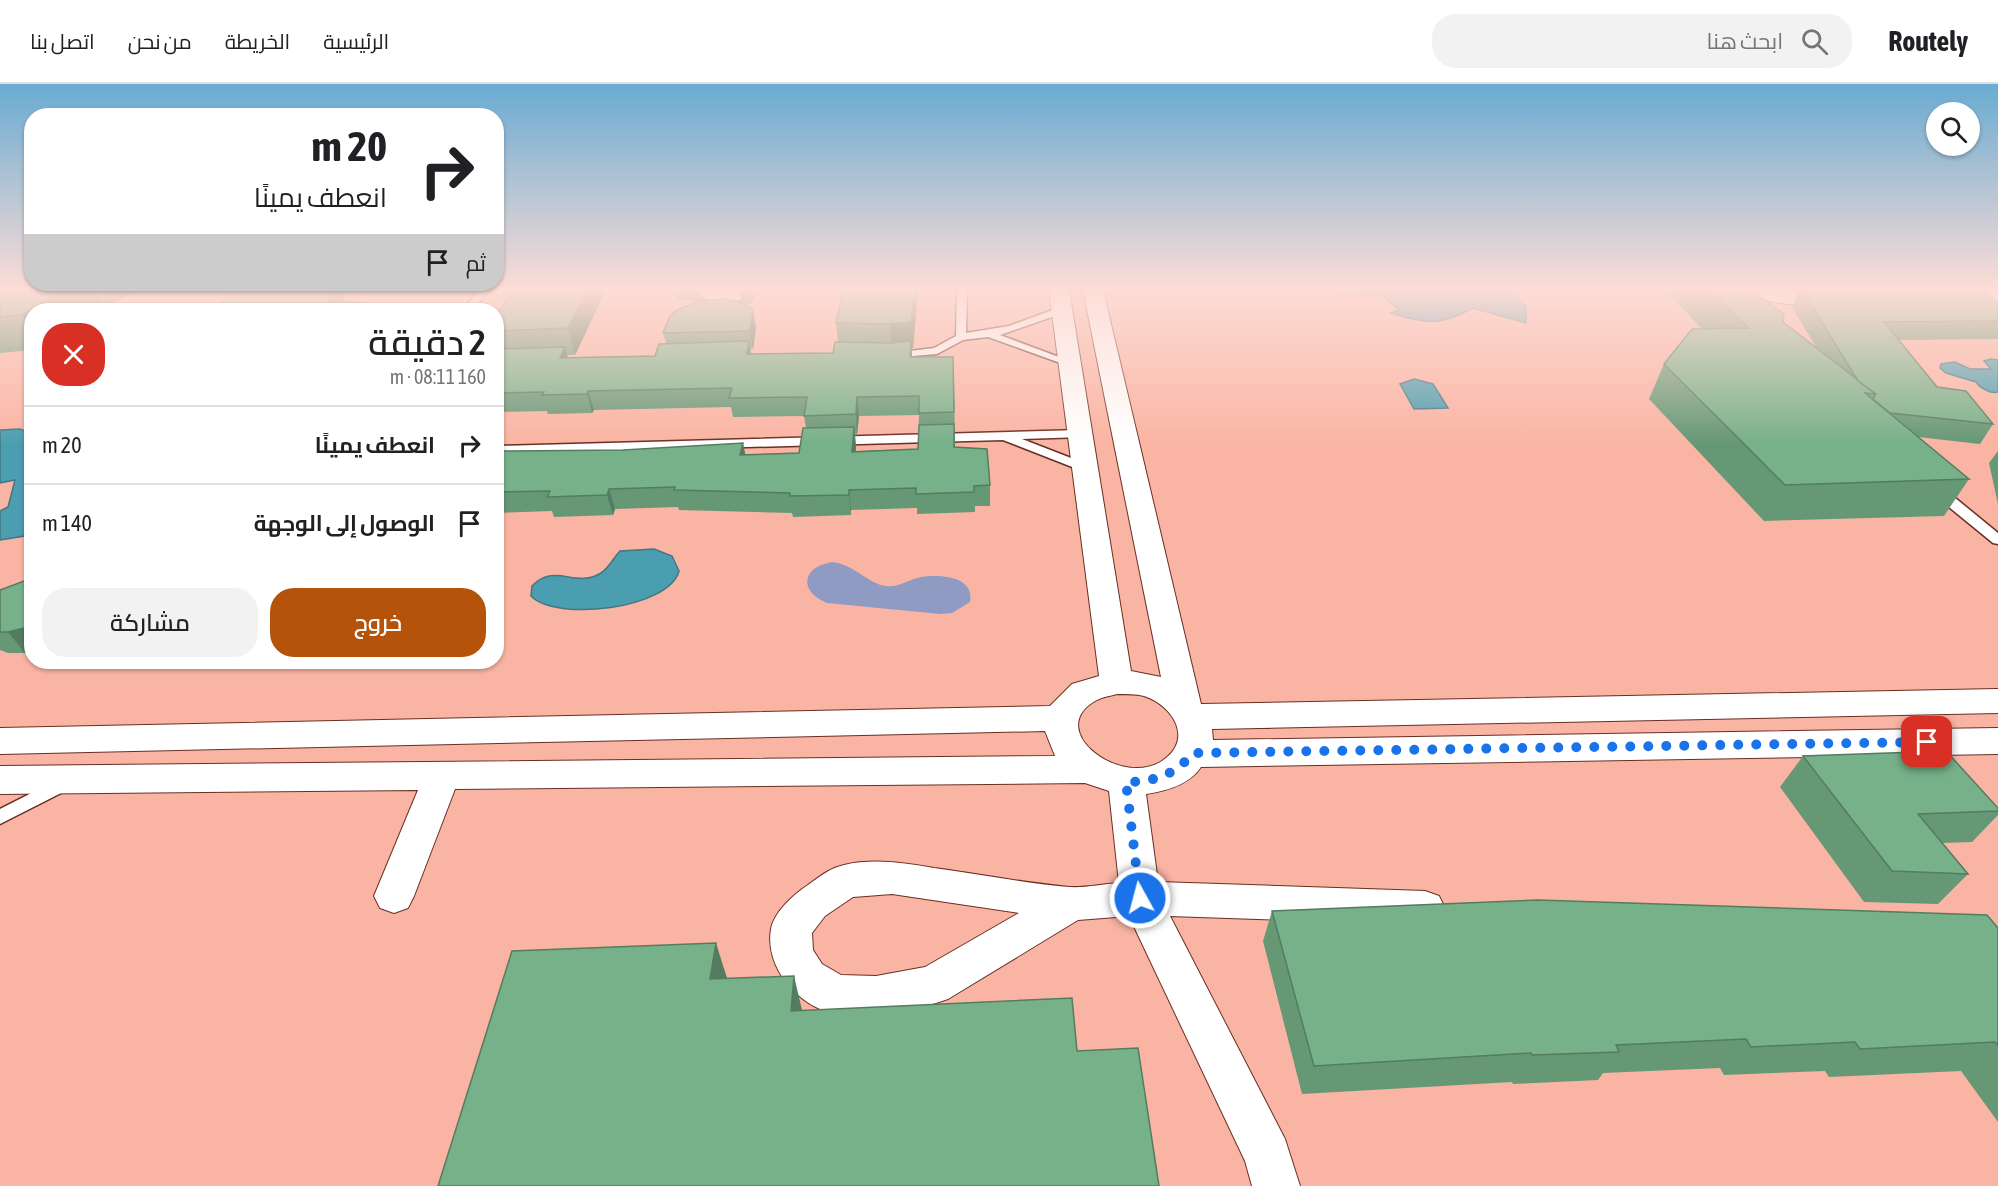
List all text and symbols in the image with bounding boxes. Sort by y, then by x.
search box [1432,14,1852,68]
icon: search [1798,25,1831,58]
text: Routely [1888,25,1968,57]
text: ابحث هنا [1707,28,1783,54]
text: اتصل بنا [30,29,95,53]
text: من نحن [128,29,192,53]
text: الخريطة [225,29,290,53]
text: الرئيسية [323,29,389,53]
map controls [1926,102,1980,156]
button: search [1926,102,1980,156]
text: 20 m [312,122,387,170]
icon: right [408,132,486,210]
text: انعطف يمينًا [254,182,387,213]
icon: arrive [421,246,454,279]
text: ثم [466,250,486,276]
text: 2 دقيقة [368,321,486,363]
button: close [42,323,105,386]
text: 160 m · 08:11 [390,365,486,388]
icon: right [453,429,486,462]
text: 20 m [42,432,82,458]
text: انعطف يمينًا [315,432,435,458]
icon: arrive [453,507,486,540]
text: 140 m [42,510,92,536]
text: الوصول إلى الوجهة [254,510,435,536]
button: مشاركة [42,588,258,657]
button: خروج [270,588,486,657]
pin [1901,716,1952,767]
icon: arrive [1910,725,1943,758]
position arrow [1108,866,1172,930]

